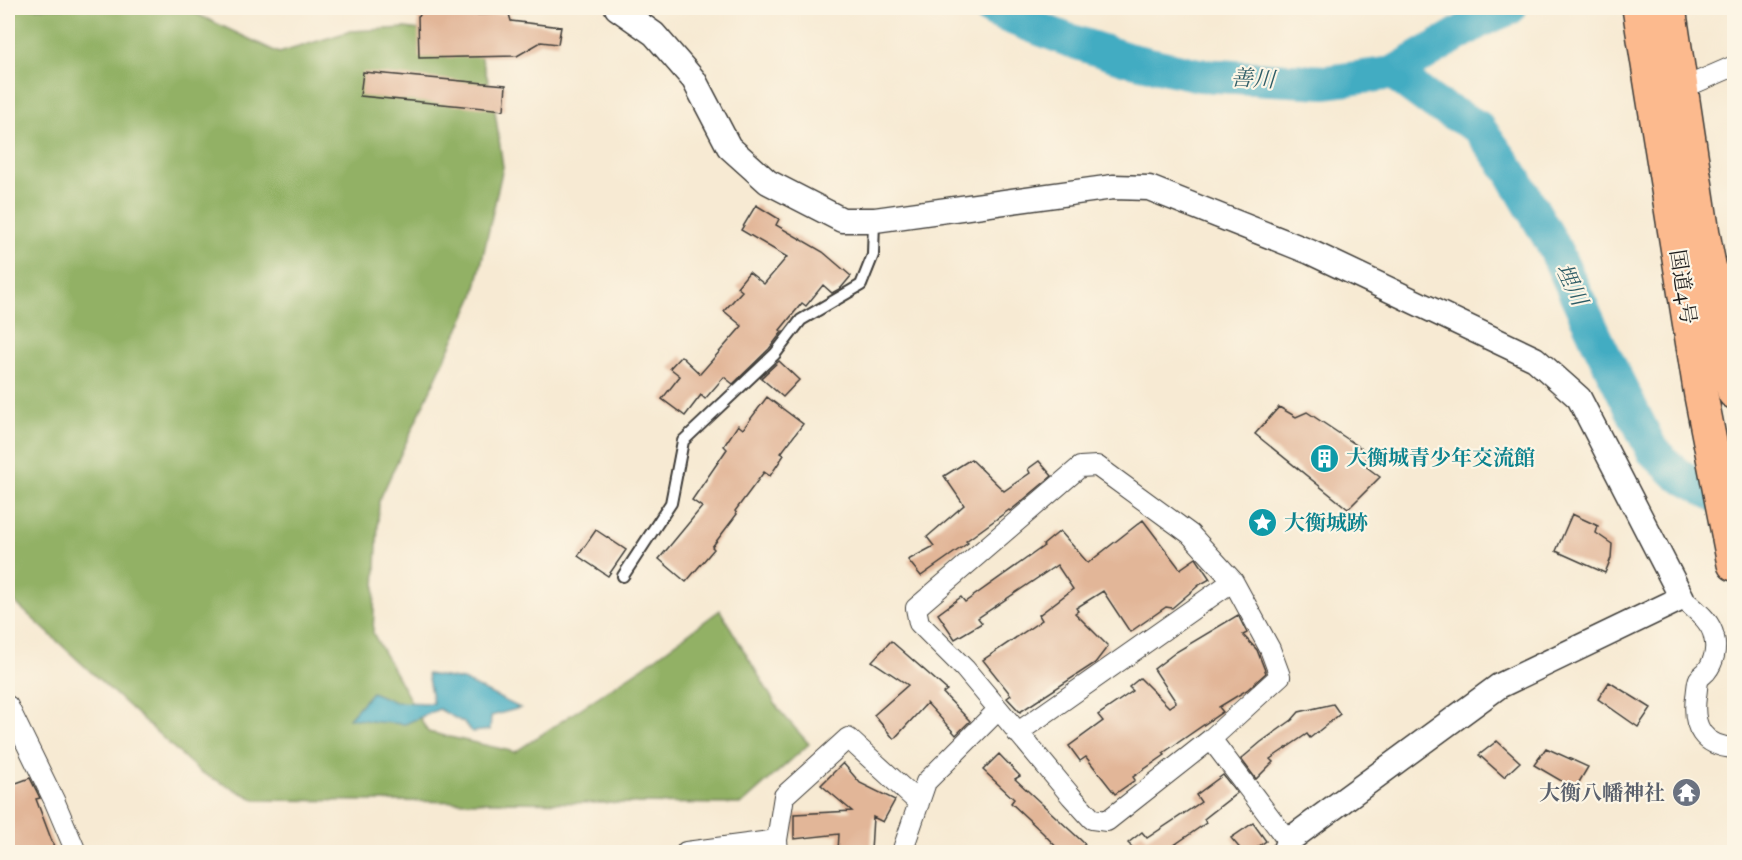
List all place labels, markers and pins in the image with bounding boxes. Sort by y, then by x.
building icon: 大衡城青少年交流館 [1309,442,1341,474]
place label: 大衡城青少年交流館 [1346,446,1535,470]
place icon: 大衡城跡 [1247,507,1279,539]
place label: 大衡城跡 [1284,511,1368,535]
temple icon: 大衡八幡神社 [1670,777,1702,809]
place label: 大衡八幡神社 [1539,781,1665,805]

